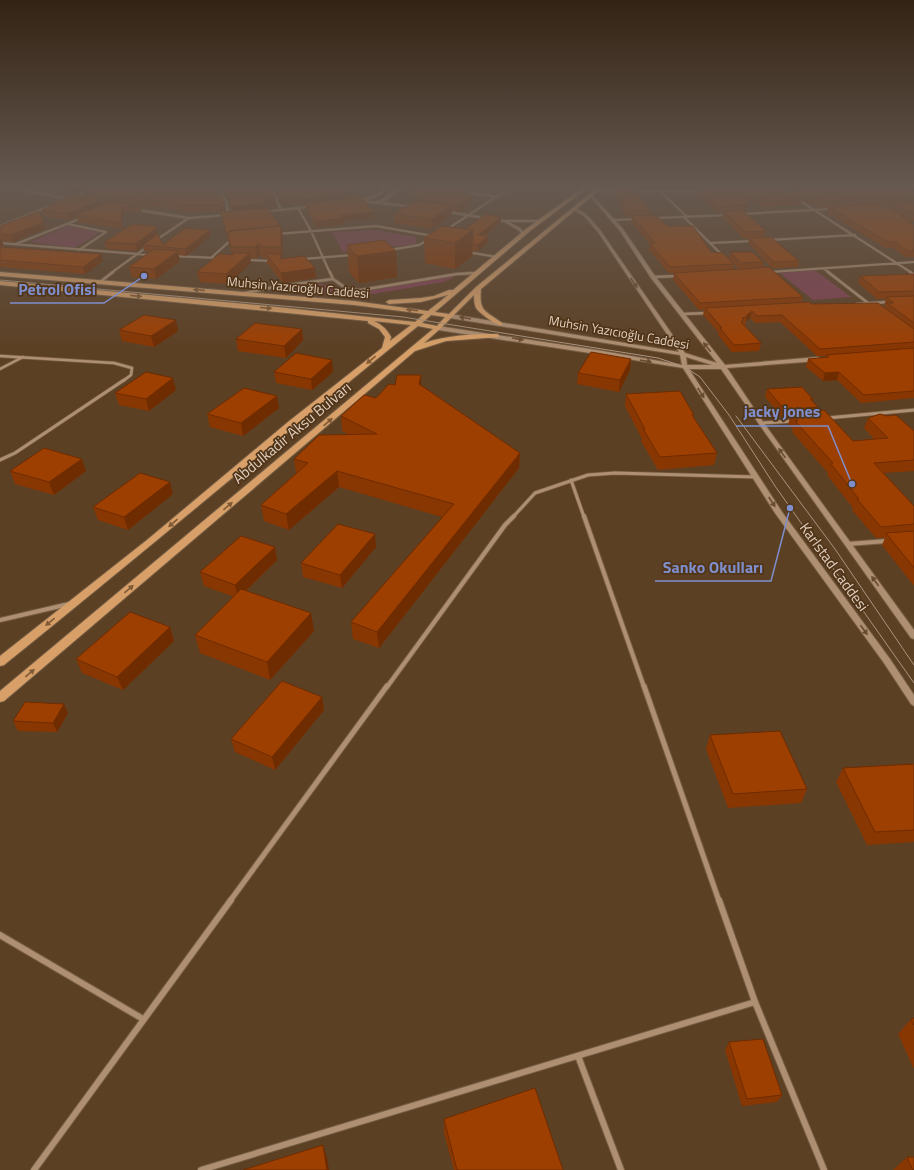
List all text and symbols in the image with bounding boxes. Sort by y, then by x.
street label: Muhsin Yazıcıoğlu Caddesi [226,271,370,303]
callout: Petrol Ofisi [10,275,104,303]
text: Petrol Ofisi [18,277,96,301]
one-way arrow [630,277,638,288]
one-way arrow [192,287,205,294]
one-way arrow [130,292,142,299]
one-way arrow [260,305,272,311]
one-way arrow [405,307,418,313]
street label: Muhsin Yazıcıoğlu Caddesi [547,310,691,354]
one-way arrow [459,315,471,321]
one-way arrow [512,336,524,342]
one-way arrow [703,342,712,353]
one-way arrow [365,356,376,364]
one-way arrow [640,358,652,364]
street label: Abdulkadir Aksu Bulvarı [227,376,356,489]
one-way arrow [697,387,705,398]
callout: jacky jones [736,398,828,426]
text: jacky jones [743,399,820,423]
one-way arrow [322,417,333,426]
one-way arrow [778,448,786,459]
one-way arrow [768,496,775,508]
one-way arrow [223,501,234,510]
street label: Karlstad Caddesi [794,517,875,616]
one-way arrow [168,518,178,527]
callout: Sanko Okulları [655,553,771,581]
text: Sanko Okulları [663,555,763,579]
one-way arrow [871,576,879,587]
one-way arrow [124,585,134,594]
one-way arrow [45,617,55,626]
one-way arrow [860,625,868,635]
one-way arrow [24,669,35,678]

